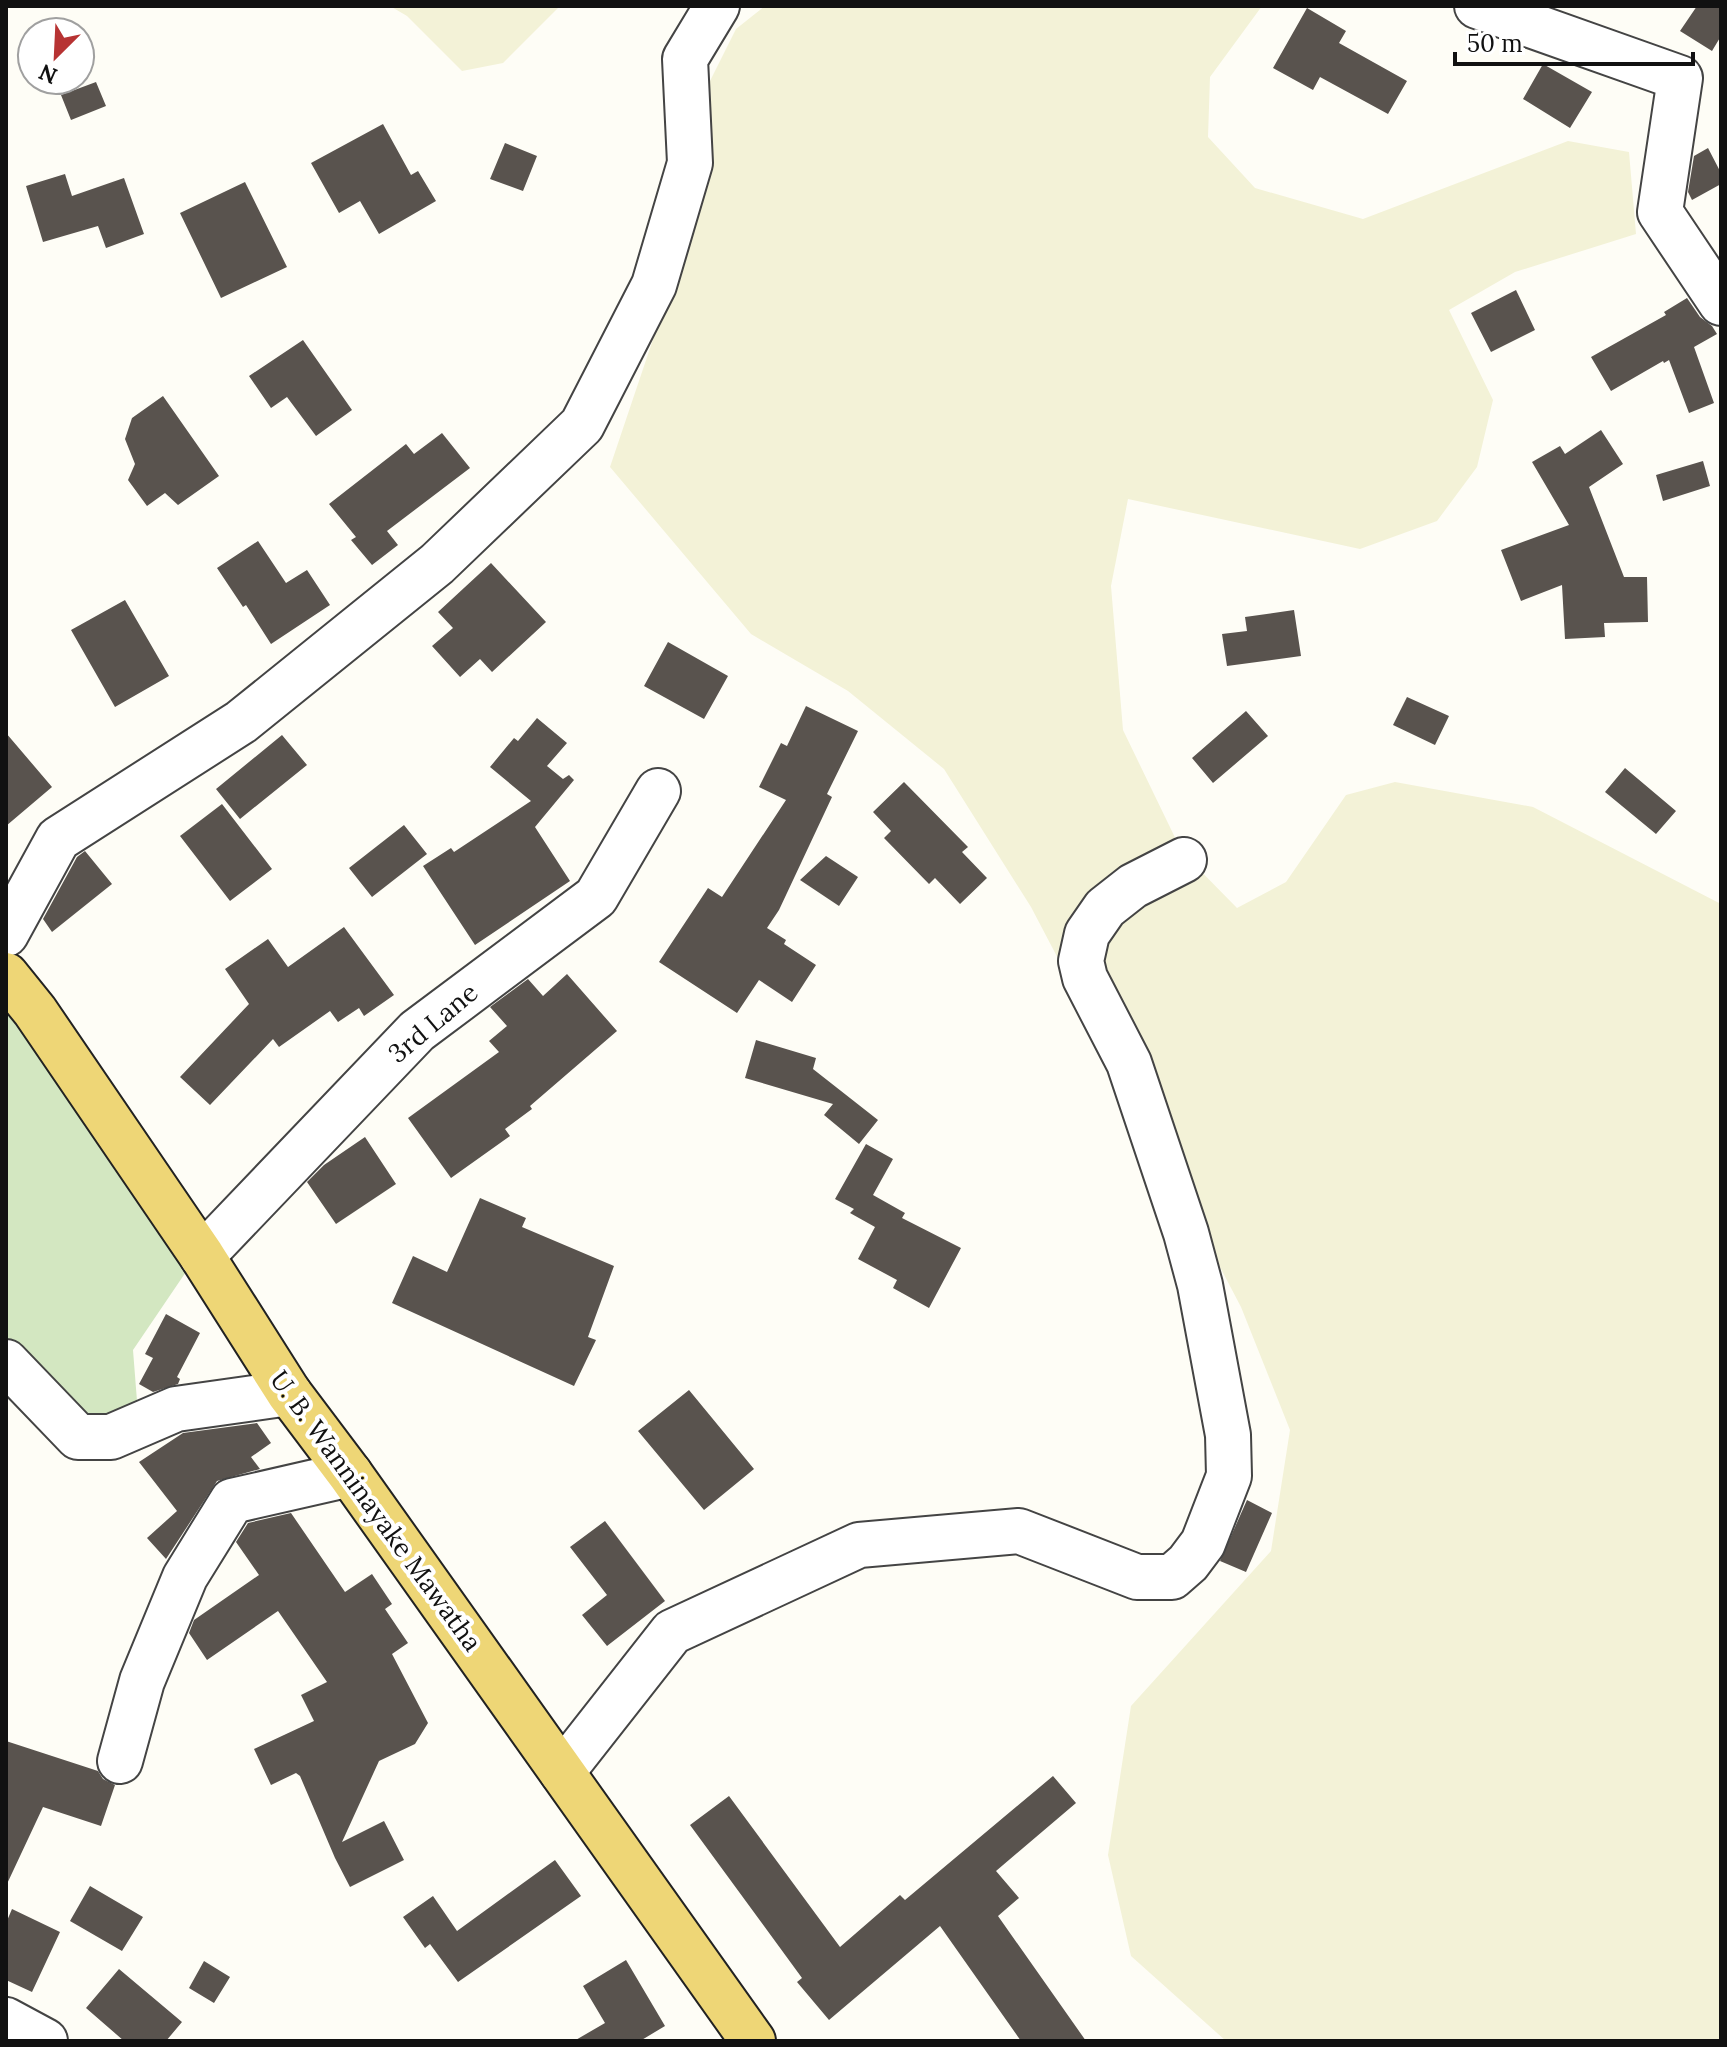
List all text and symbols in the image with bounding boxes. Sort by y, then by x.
north arrow [16,16,96,96]
scale bar [1455,16,1693,66]
text: 50 m [1467,28,1523,59]
text: N [34,58,61,91]
street label: 3rd Lane [381,976,484,1070]
street label: U. B. Wanninayake Mawatha [263,1364,489,1658]

